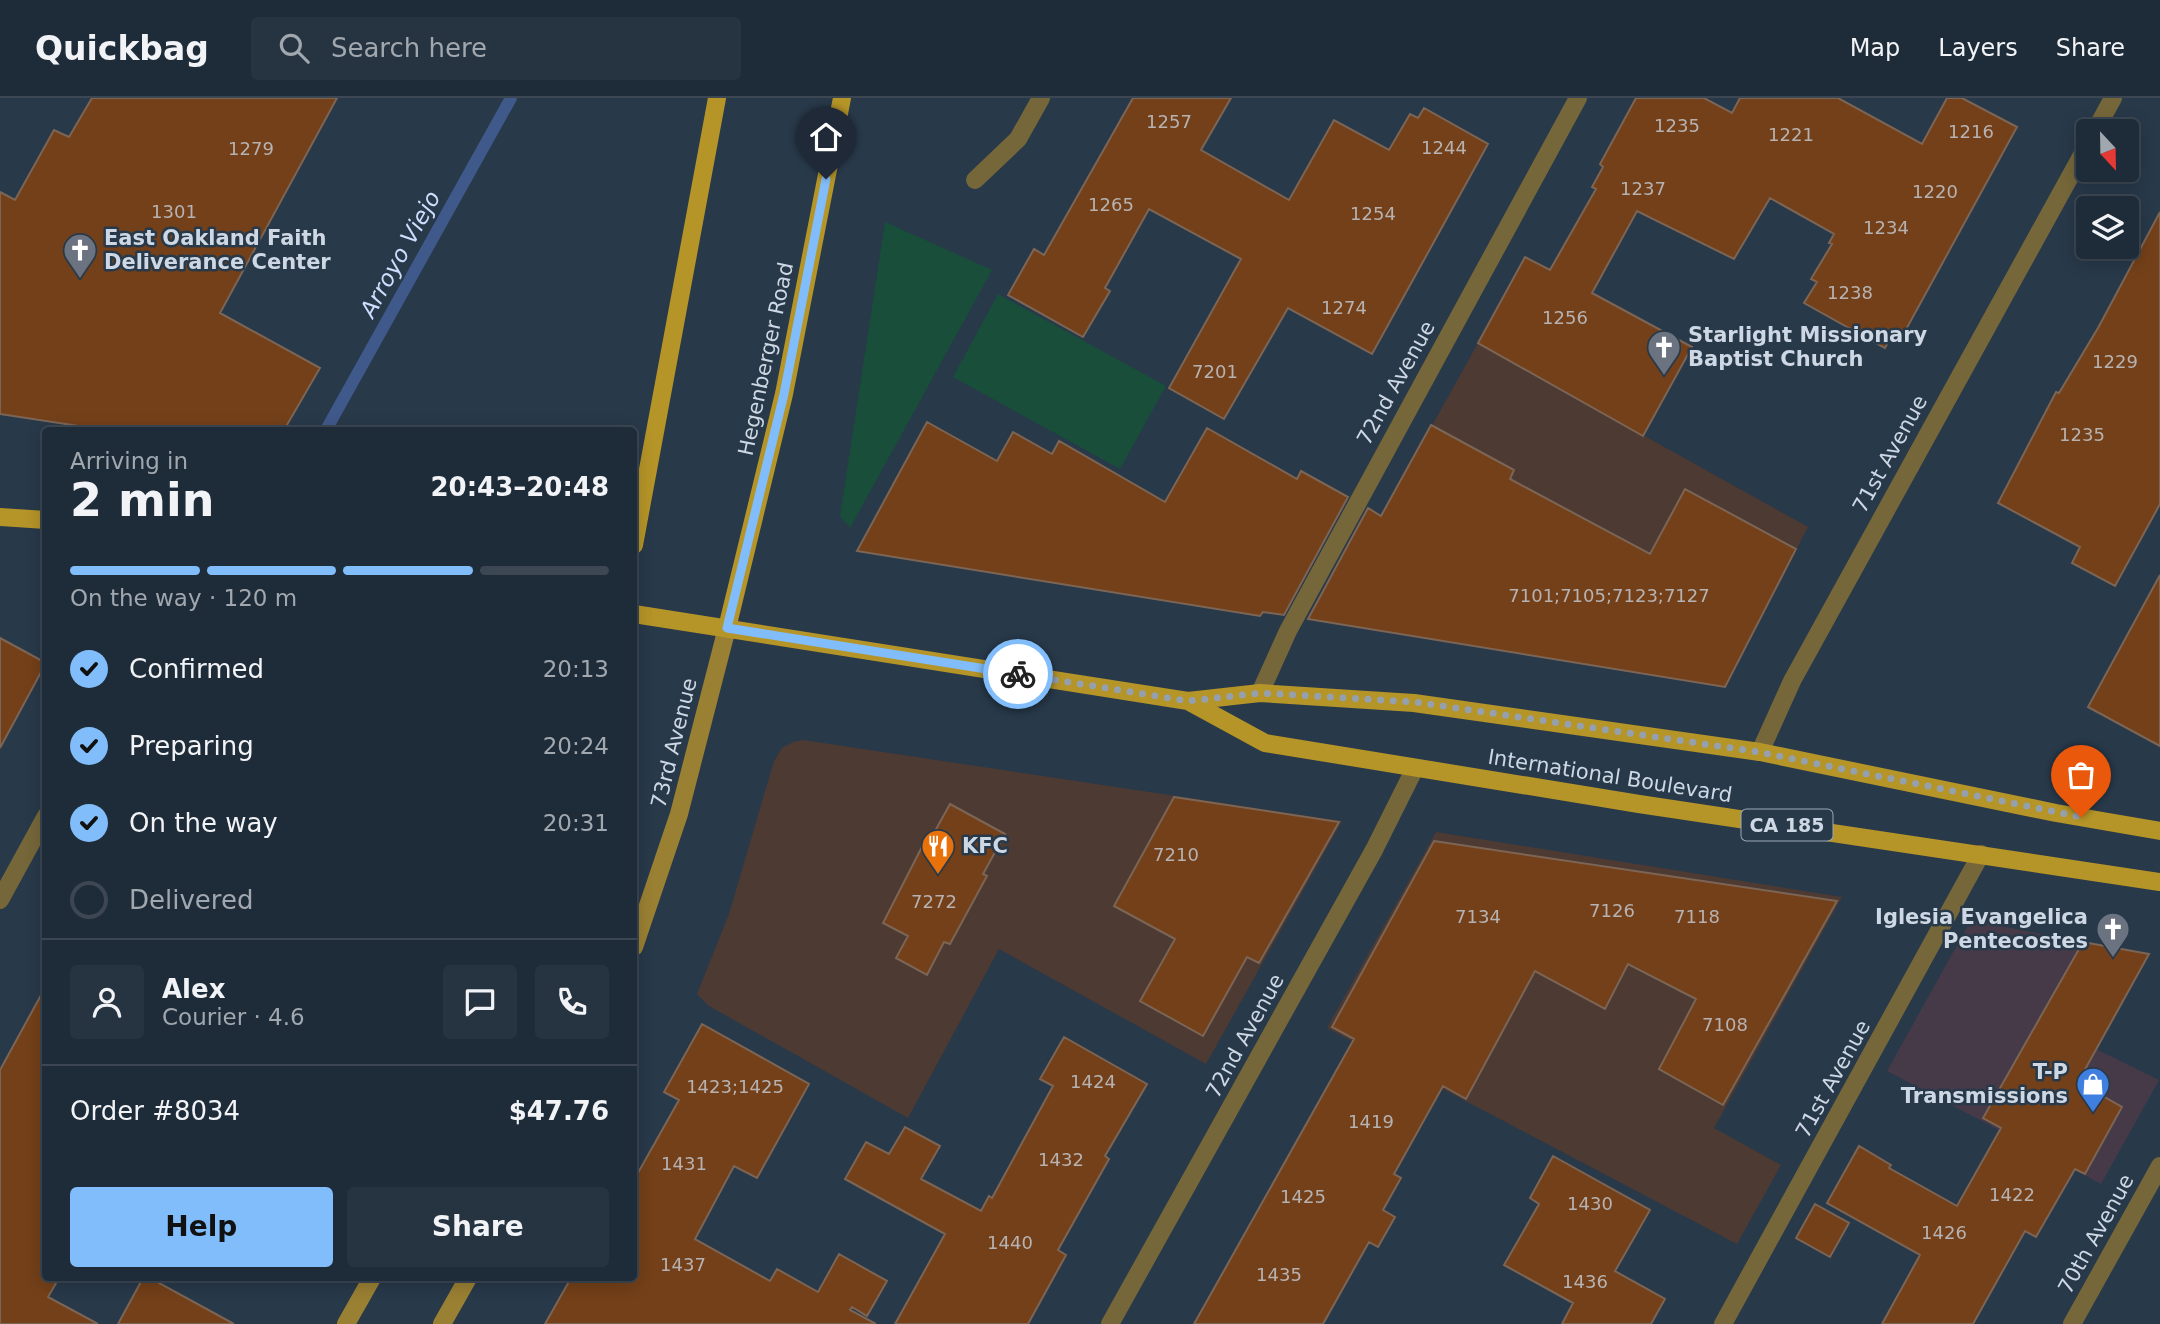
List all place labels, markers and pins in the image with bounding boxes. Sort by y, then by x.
pin [796,107,856,179]
place label: East Oakland Faith Deliverance Center [104,226,331,274]
church icon: East Oakland Faith Deliverance Center [61,231,99,280]
place label: Starlight Missionary Baptist Church [1688,323,1928,371]
church icon: Starlight Missionary Baptist Church [1645,328,1683,377]
pin [2051,745,2111,817]
restaurant icon: KFC [919,827,957,876]
place label: KFC [962,834,1008,858]
place label: Iglesia Evangelica Pentecostes [1875,905,2088,953]
church icon: Iglesia Evangelica Pentecostes [2094,910,2132,959]
place label: T-P Transmissions [1901,1060,2068,1108]
shop icon: T-P Transmissions [2074,1065,2112,1114]

